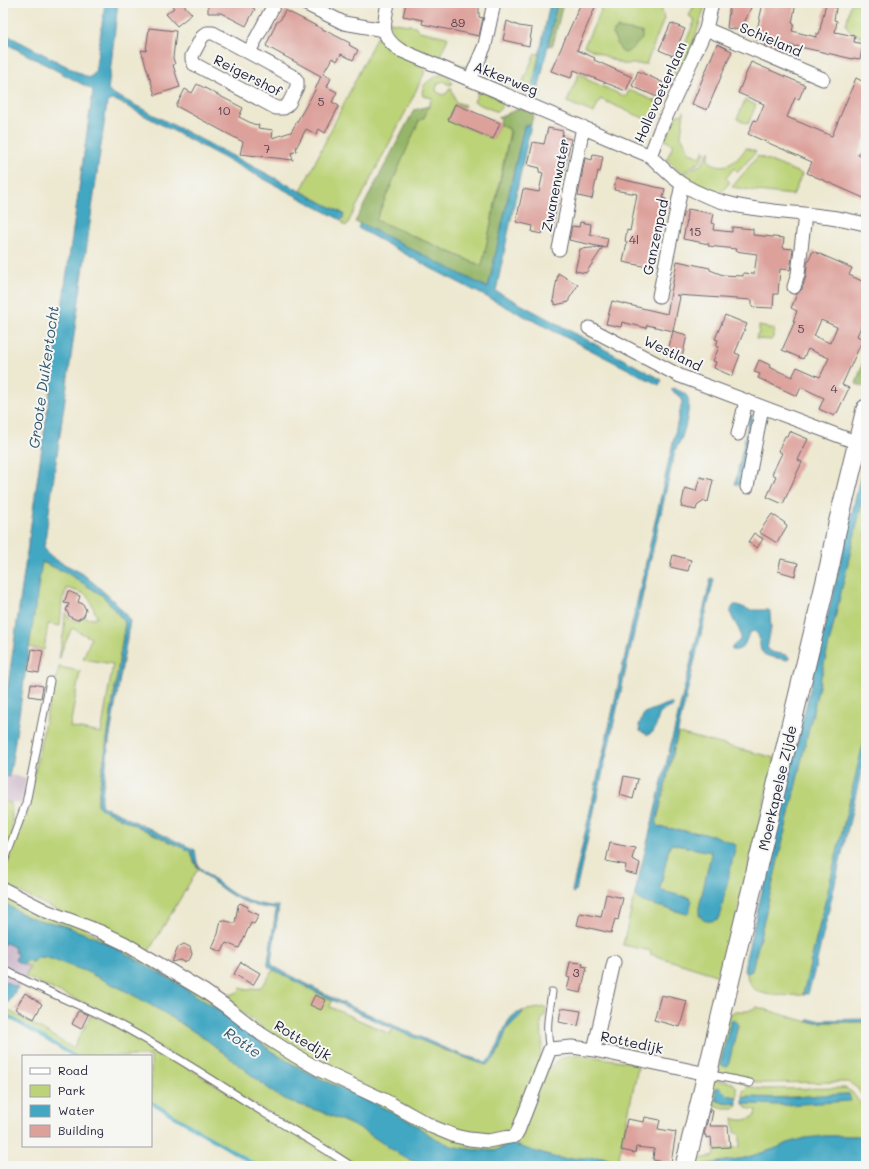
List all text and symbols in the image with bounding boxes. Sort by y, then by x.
house number: 89 [451,14,465,30]
street label: Schieland [737,17,805,61]
street label: Hollevoeterlaan [629,38,691,146]
street label: Reigershof [211,50,286,101]
street label: Akkerweg [471,56,541,100]
house number: 5 [318,93,325,109]
house number: 10 [218,102,231,118]
street label: Zwanenwater [537,137,573,233]
house number: 7 [264,140,271,156]
street label: Ganzenpad [638,197,672,277]
house number: 15 [689,223,701,239]
house number: 4l [629,231,639,247]
water label: Groote Duikertocht [23,304,63,450]
house number: 5 [798,320,805,336]
street label: Westland [641,331,705,375]
house number: 4 [830,380,838,396]
street label: Moerkapelse Zijde [753,723,801,853]
house number: 3 [572,964,580,980]
street label: Rottedijk [271,1015,335,1065]
water label: Rotte [220,1022,266,1062]
street label: Rottedijk [599,1026,665,1058]
legend [22,1055,152,1147]
text: Road [58,1062,88,1078]
text: Park [58,1082,85,1098]
text: Water [58,1102,95,1118]
text: Building [58,1122,104,1138]

